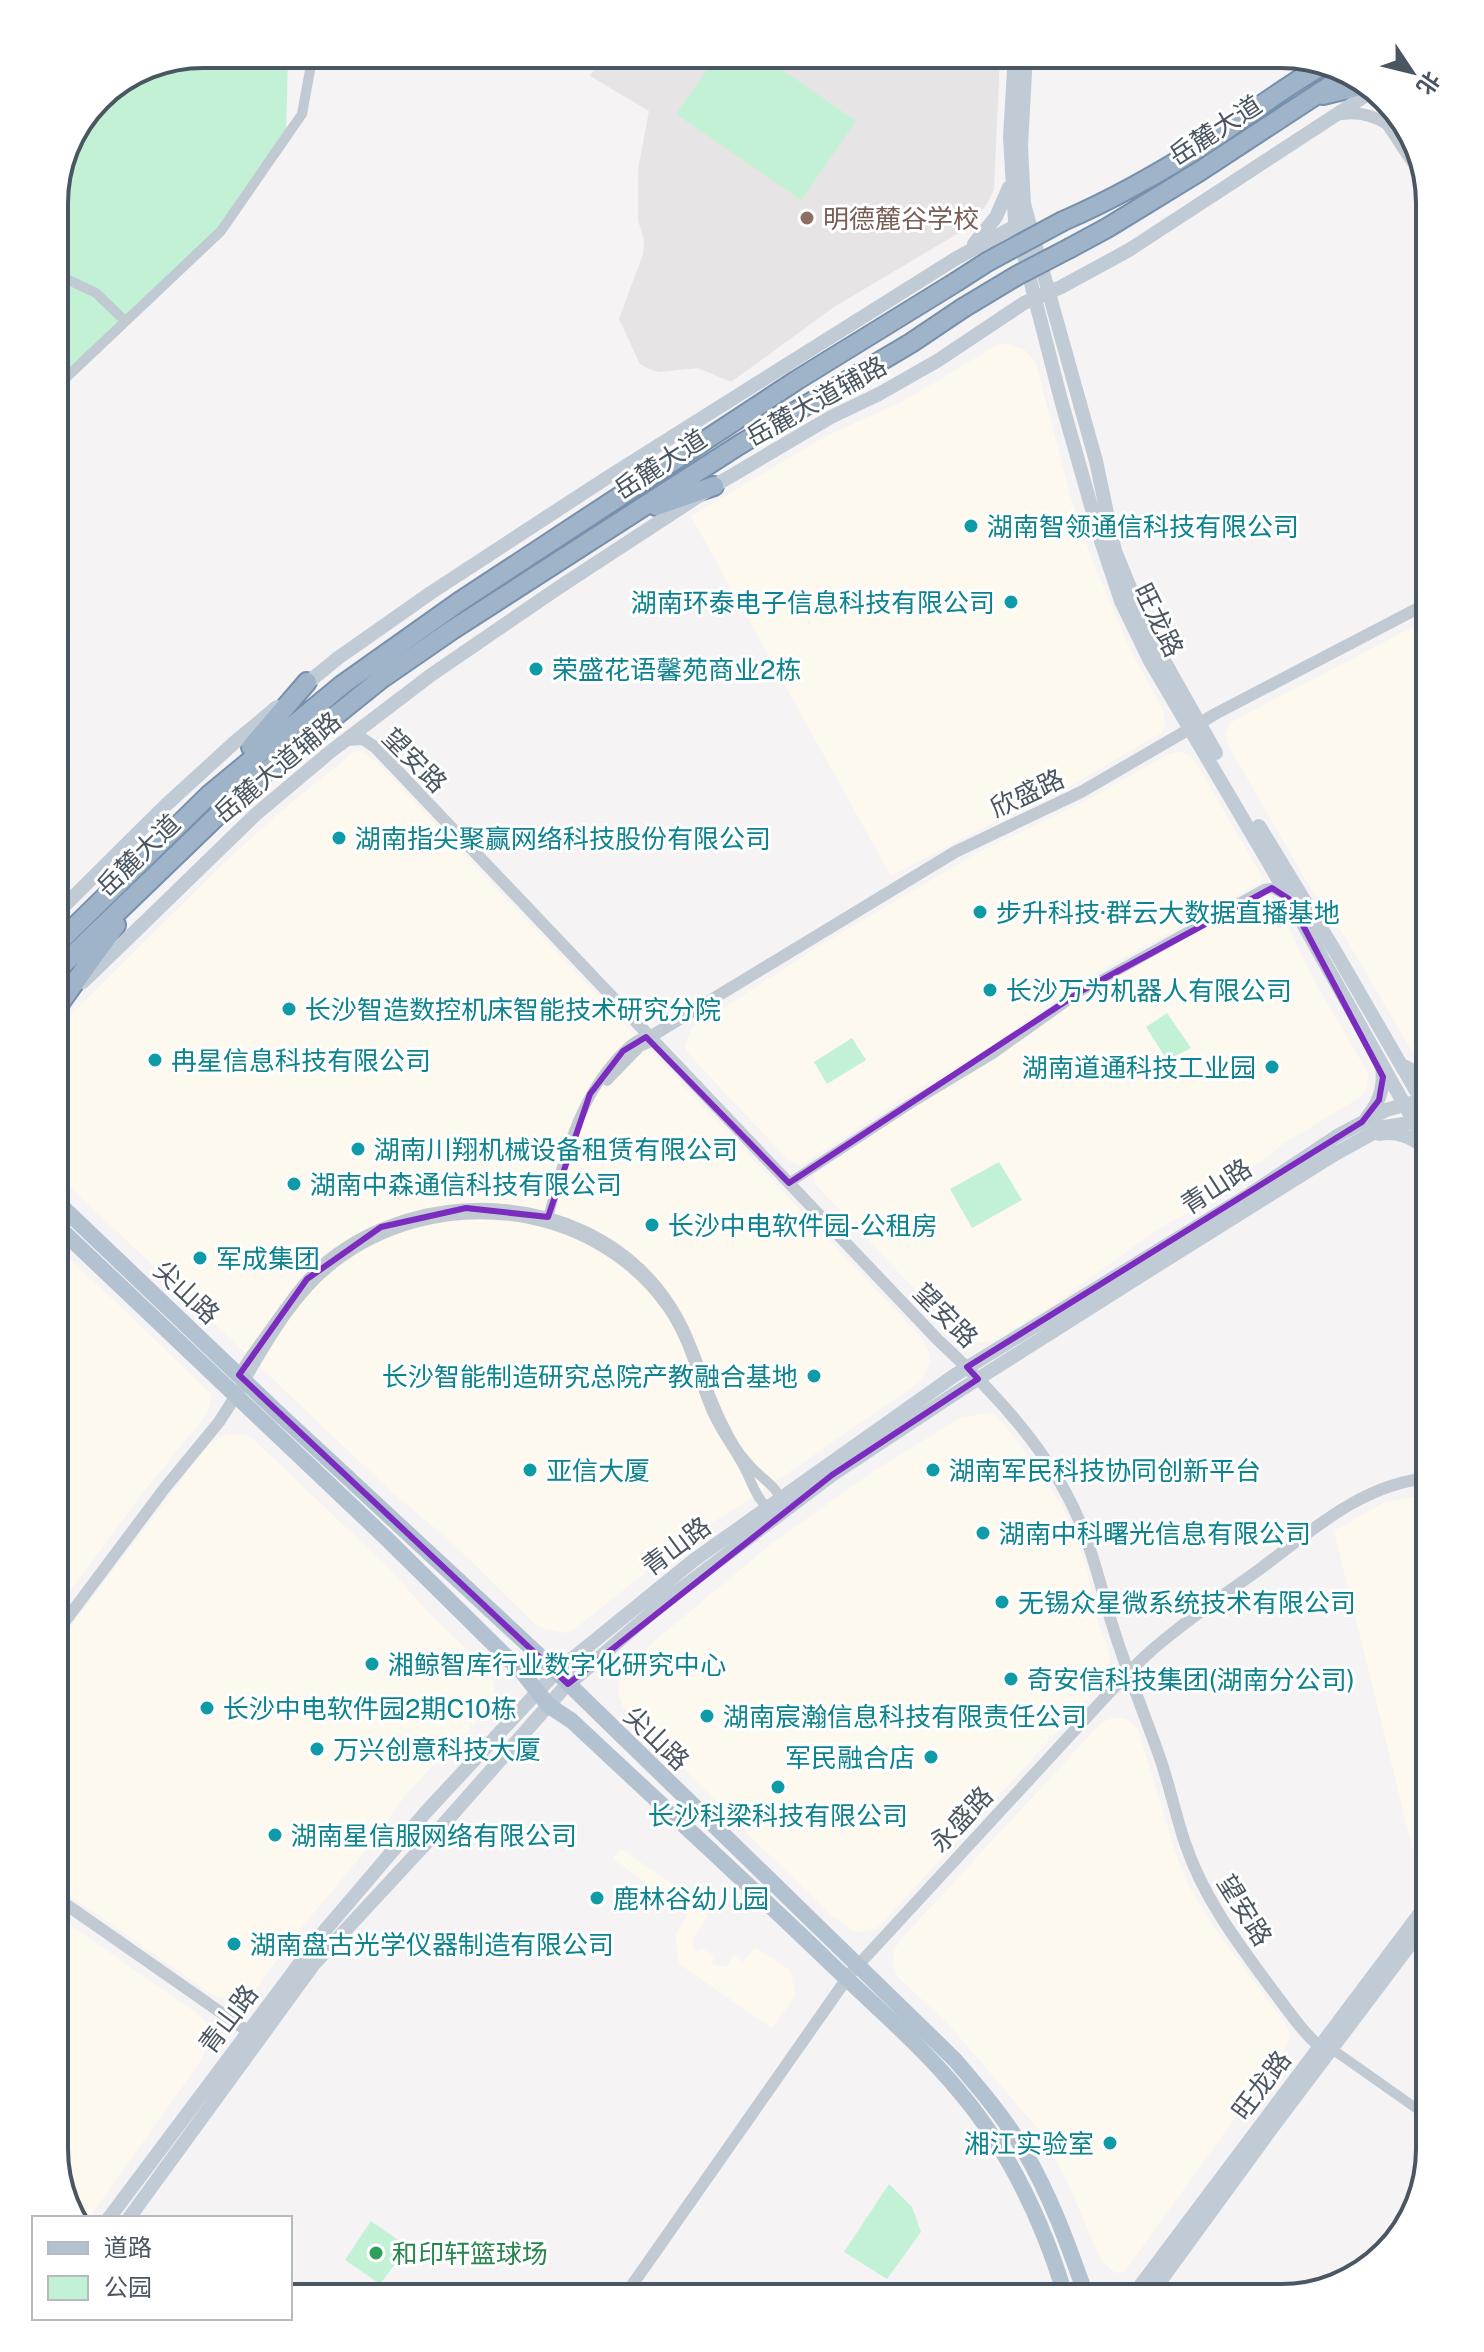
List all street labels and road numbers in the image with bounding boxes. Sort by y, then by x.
street label: 岳麓大道 [1163,89,1267,171]
street label: 岳麓大道辅路 [740,350,892,452]
street label: 岳麓大道 [608,423,712,505]
street label: 旺龙路 [1128,578,1190,662]
street label: 岳麓大道辅路 [207,705,347,829]
street label: 望安路 [376,721,454,799]
street label: 欣盛路 [985,762,1069,824]
street label: 岳麓大道 [90,808,186,902]
street label: 青山路 [1175,1152,1257,1220]
street label: 尖山路 [148,1254,226,1330]
street label: 望安路 [907,1276,985,1354]
street label: 青山路 [636,1510,716,1582]
street label: 尖山路 [618,1700,696,1776]
street label: 永盛路 [923,1780,999,1858]
street label: 望安路 [1211,1869,1279,1951]
street label: 青山路 [192,1979,264,2059]
street label: 旺龙路 [1225,2045,1297,2125]

